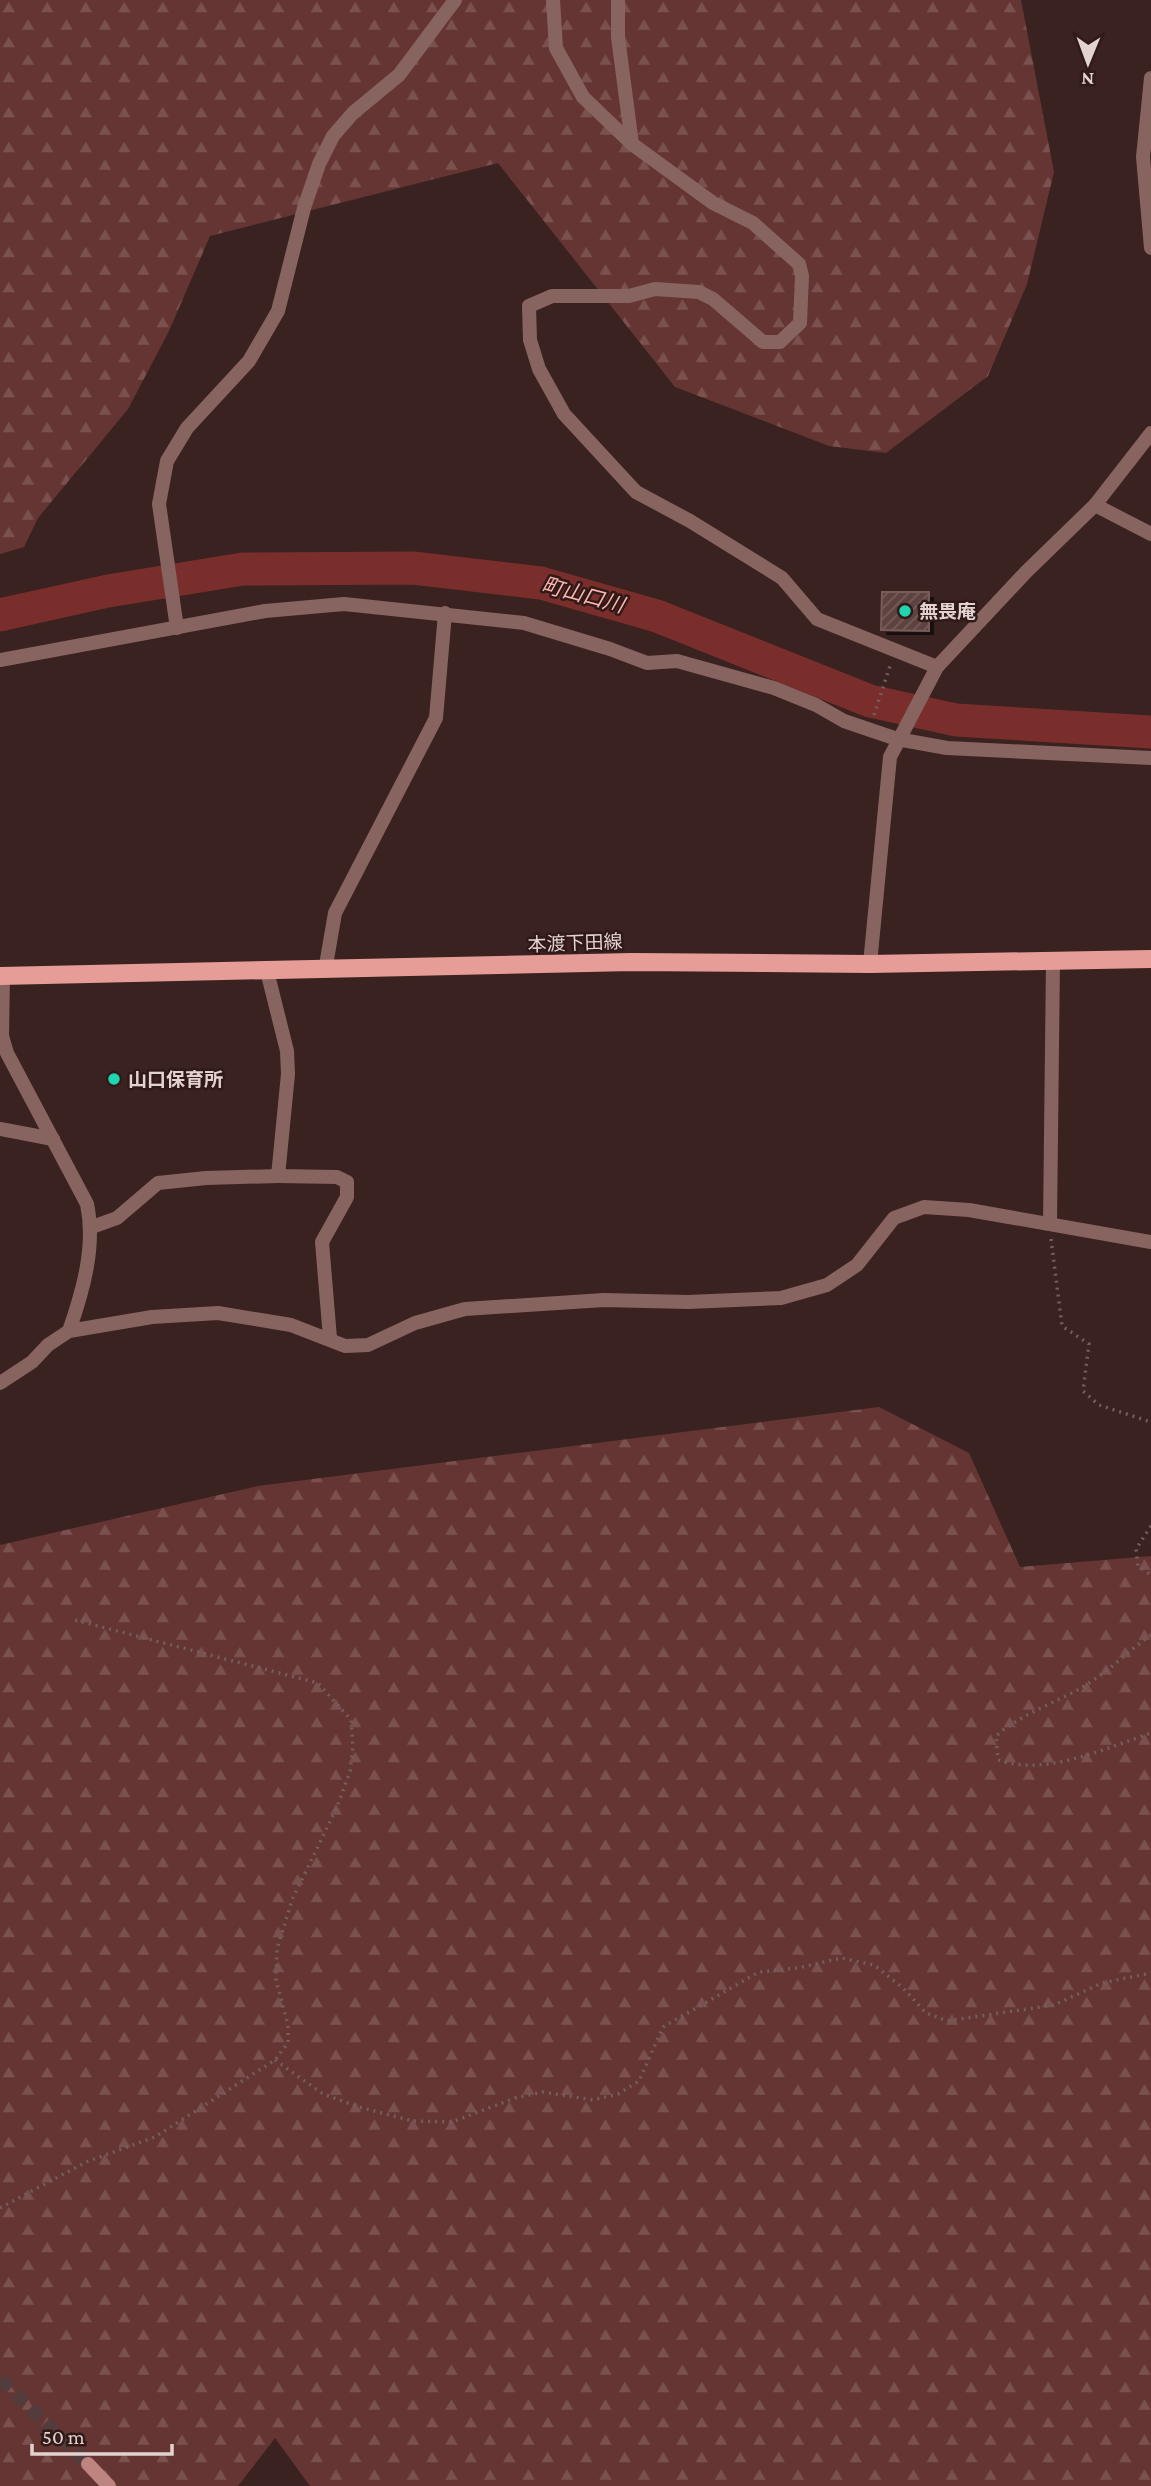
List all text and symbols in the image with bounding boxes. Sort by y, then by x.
north arrow [1053,28,1123,98]
text: N [1081,69,1094,90]
water label: 町山口川 [539,573,629,618]
place label: 無畏庵 [919,601,976,622]
marker: 無畏庵 [897,603,913,619]
street label: 本渡下田線 [527,931,623,955]
place label: 山口保育所 [128,1069,223,1090]
marker: 山口保育所 [106,1071,122,1087]
scale bar [32,2412,172,2456]
text: 50 m [42,2425,85,2449]

